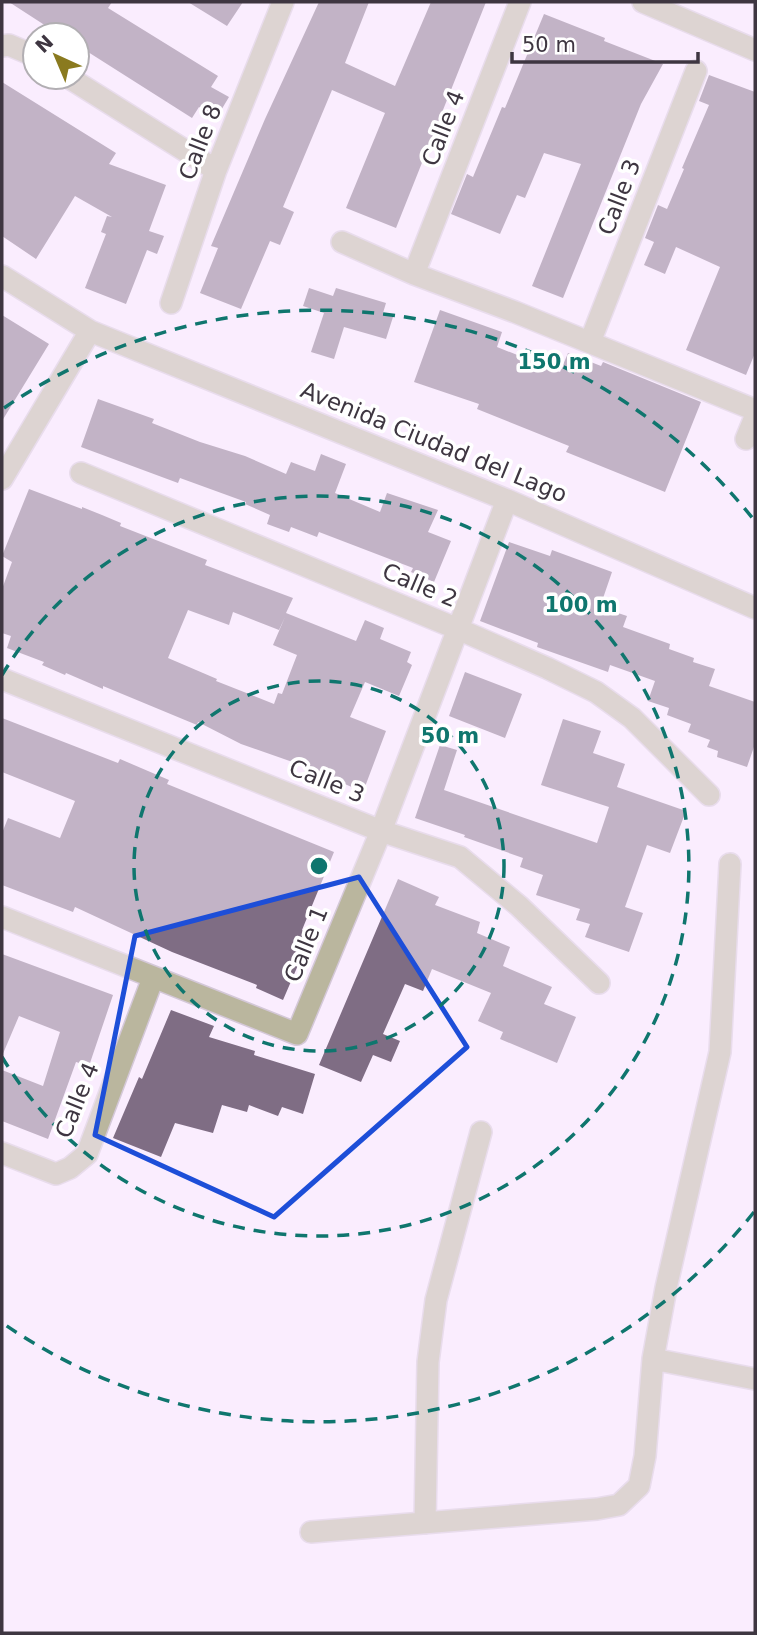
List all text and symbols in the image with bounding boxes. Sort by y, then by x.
north arrow [21,21,91,91]
scale bar [512,21,698,65]
text: N [31,30,58,57]
text: 50 m [522,33,576,57]
street label: Calle 4 [417,86,469,170]
street label: Calle 8 [174,100,226,184]
street label: Calle 3 [593,155,645,239]
text: 150 m [517,350,591,374]
street label: Avenida Ciudad del Lago [297,377,571,507]
street label: Calle 2 [379,558,461,612]
text: 100 m [544,593,618,617]
text: 50 m [421,724,479,748]
street label: Calle 3 [285,754,369,808]
centre of rings [307,854,331,878]
street label: Calle 1 [279,902,333,986]
street label: Calle 4 [50,1058,104,1142]

